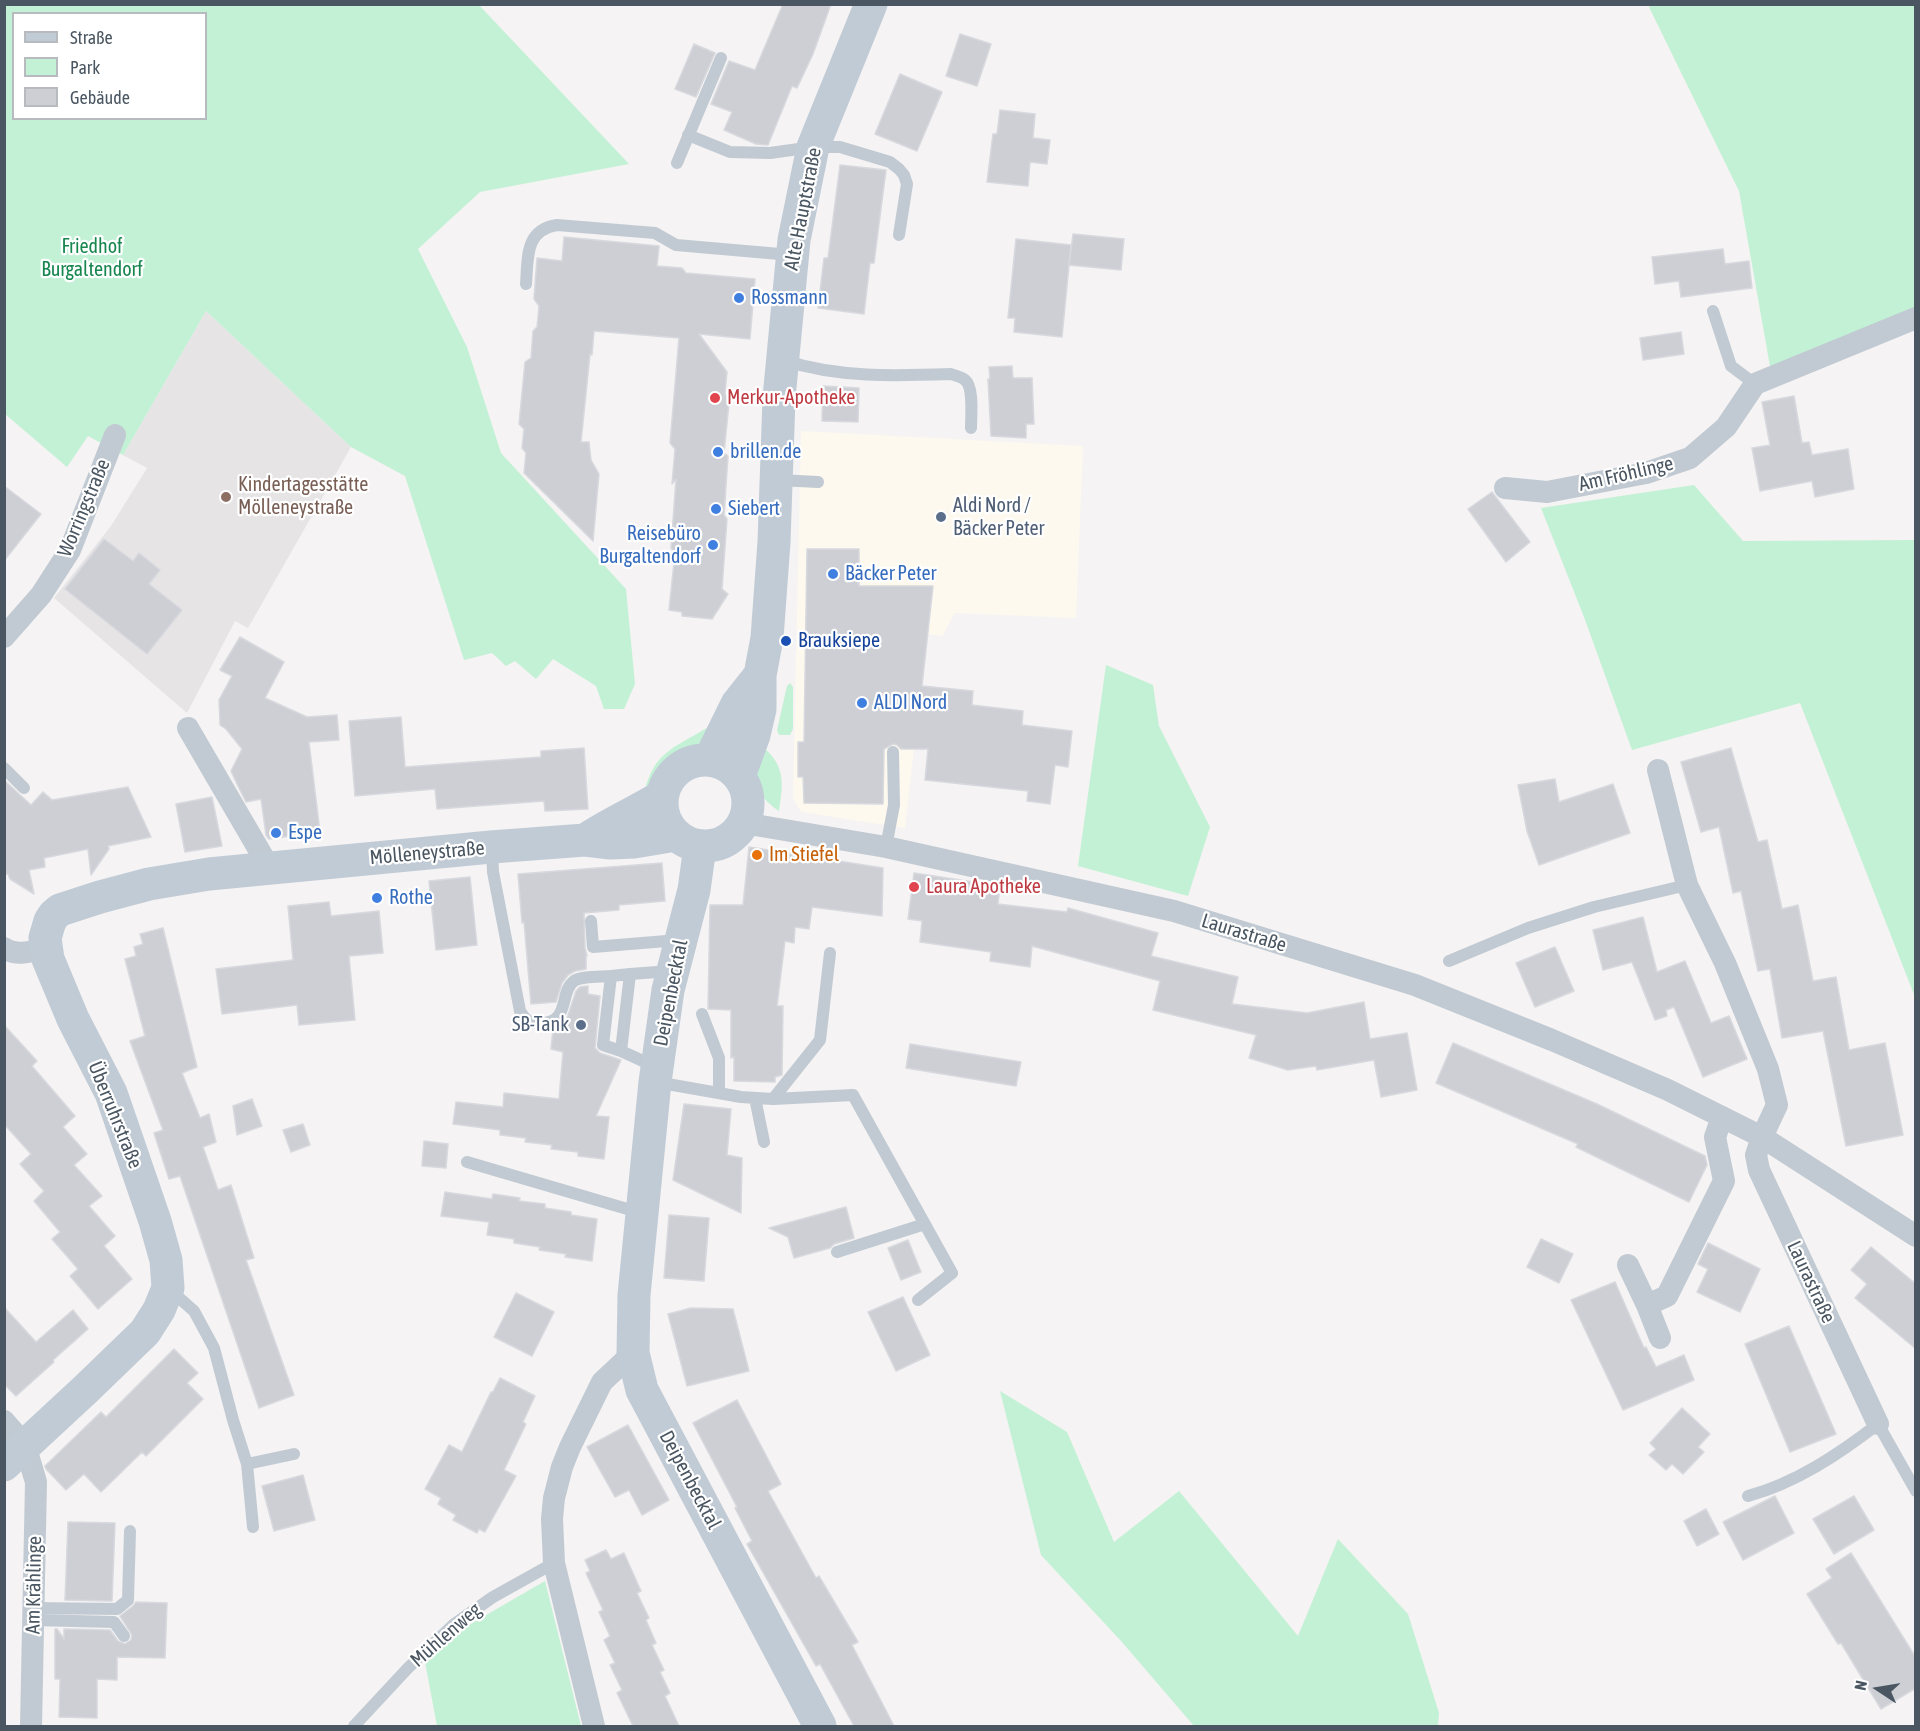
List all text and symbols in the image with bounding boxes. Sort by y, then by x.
legend [12,12,207,120]
text: Straße [70,27,113,48]
text: Park [70,57,100,78]
text: Gebäude [70,87,130,108]
street label: Alte Hauptstraße [779,146,827,272]
park label: Friedhof Burgaltendorf [41,235,143,282]
place label: Rossmann [751,286,828,310]
marker: Rossmann [732,291,746,305]
place label: Merkur-Apotheke [727,386,855,410]
marker: Merkur-Apotheke [708,391,722,405]
place label: brillen.de [730,440,801,464]
marker: brillen.de [711,445,725,459]
street label: Am Fröhlinge [1576,451,1676,497]
street label: Worringstraße [53,455,115,561]
place label: Kindertagesstätte Mölleneystraße [238,473,368,520]
marker: Kindertagesstätte Mölleneystraße [219,490,233,504]
place label: Aldi Nord / Bäcker Peter [953,494,1045,541]
place label: Siebert [728,497,780,521]
marker: Siebert [709,502,723,516]
marker: Aldi Nord / Bäcker Peter [934,510,948,524]
place label: Reisebüro Burgaltendorf [599,522,701,569]
marker: Reisebüro Burgaltendorf [706,538,720,552]
place label: Bäcker Peter [845,562,937,586]
marker: Bäcker Peter [826,567,840,581]
place label: Brauksiepe [798,629,880,653]
marker: Brauksiepe [779,634,793,648]
place label: ALDI Nord [874,691,947,715]
marker: ALDI Nord [855,696,869,710]
place label: Espe [288,821,322,845]
marker: Espe [269,826,283,840]
street label: Mölleneystraße [369,836,485,870]
place label: Im Stiefel [769,843,839,867]
marker: Im Stiefel [750,848,764,862]
place label: Laura Apotheke [926,875,1041,899]
marker: Laura Apotheke [907,880,921,894]
place label: Rothe [389,886,433,910]
marker: Rothe [370,891,384,905]
street label: Laurastraße [1199,909,1289,957]
street label: Deipenbecktal [649,938,693,1048]
place label: SB-Tank [512,1013,569,1037]
marker: SB-Tank [574,1018,588,1032]
street label: Überruhrstraße [83,1058,147,1172]
street label: Laurastraße [1782,1237,1840,1327]
street label: Deipenbecktal [654,1427,726,1533]
street label: Am Krählinge [21,1536,47,1634]
street label: Mühlenweg [406,1598,486,1672]
north arrow [1848,1659,1908,1719]
text: N [1851,1679,1870,1692]

